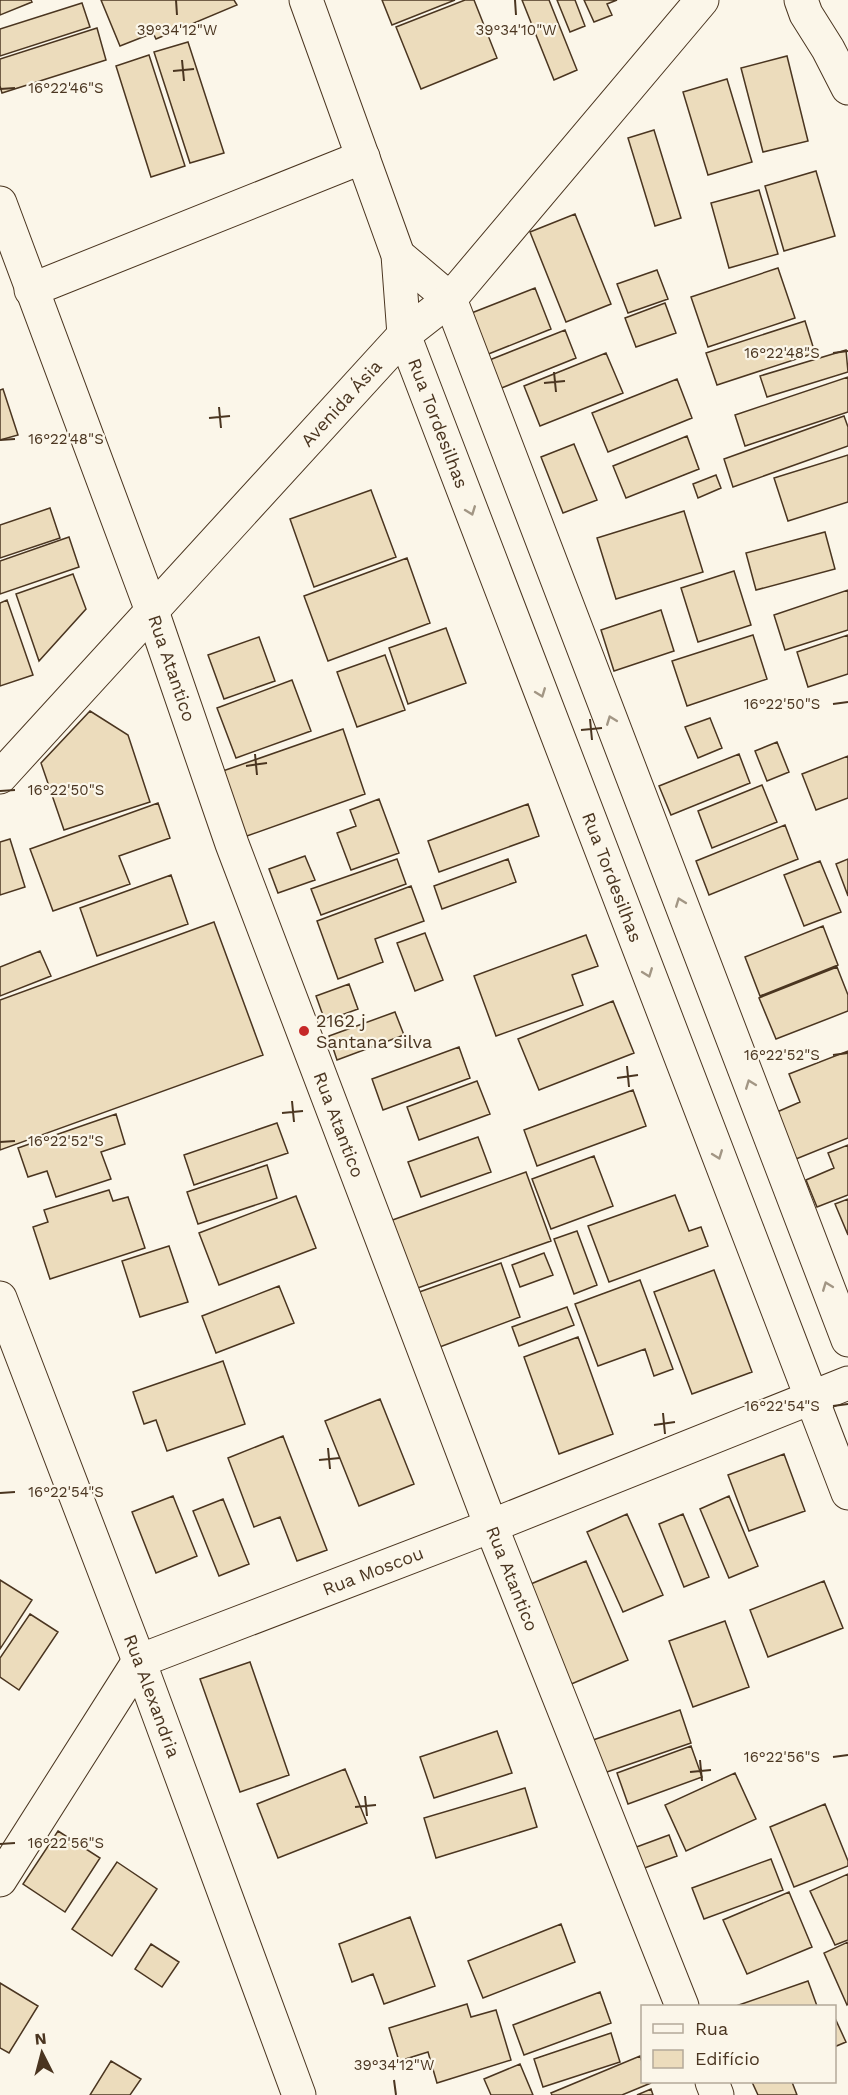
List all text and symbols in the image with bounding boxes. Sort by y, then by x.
text: 39°34'12"W [137,21,217,39]
text: 39°34'10"W [475,21,557,39]
text: 16°22'46"S [28,79,104,97]
text: 16°22'48"S [744,344,820,362]
street label: Rua Tordesilhas [404,355,473,491]
street label: Avenida Ásia [296,356,386,451]
text: 16°22'48"S [28,430,104,448]
one-way arrow [464,505,477,516]
street label: Rua Atantico [144,612,200,724]
one-way arrow [534,687,546,698]
text: 16°22'50"S [744,695,820,713]
one-way arrow [606,715,618,726]
text: 16°22'50"S [28,781,104,799]
street label: Rua Tordesilhas [578,809,647,945]
one-way arrow [675,897,688,908]
one-way arrow [641,967,654,978]
place label: 2162 j Santana silva [316,1010,432,1052]
marker: 2162 j Santana silva [297,1024,311,1038]
text: 16°22'52"S [744,1046,820,1064]
street label: Rua Atantico [309,1069,369,1180]
one-way arrow [745,1079,757,1090]
text: 16°22'52"S [28,1132,104,1150]
one-way arrow [711,1149,723,1160]
one-way arrow [822,1281,834,1292]
text: 16°22'54"S [744,1397,820,1415]
text: 16°22'54"S [28,1483,104,1501]
street label: Rua Atantico [482,1523,543,1634]
street label: Rua Moscou [319,1542,426,1600]
street label: Rua Alexandria [120,1631,185,1760]
text: 16°22'56"S [744,1748,820,1766]
text: 16°22'56"S [28,1834,104,1852]
legend [641,2005,836,2083]
text: Rua [695,2018,728,2039]
north arrow [12,2023,72,2083]
text: N [34,2029,47,2049]
text: Edifício [695,2048,760,2069]
text: 39°34'12"W [354,2056,434,2074]

